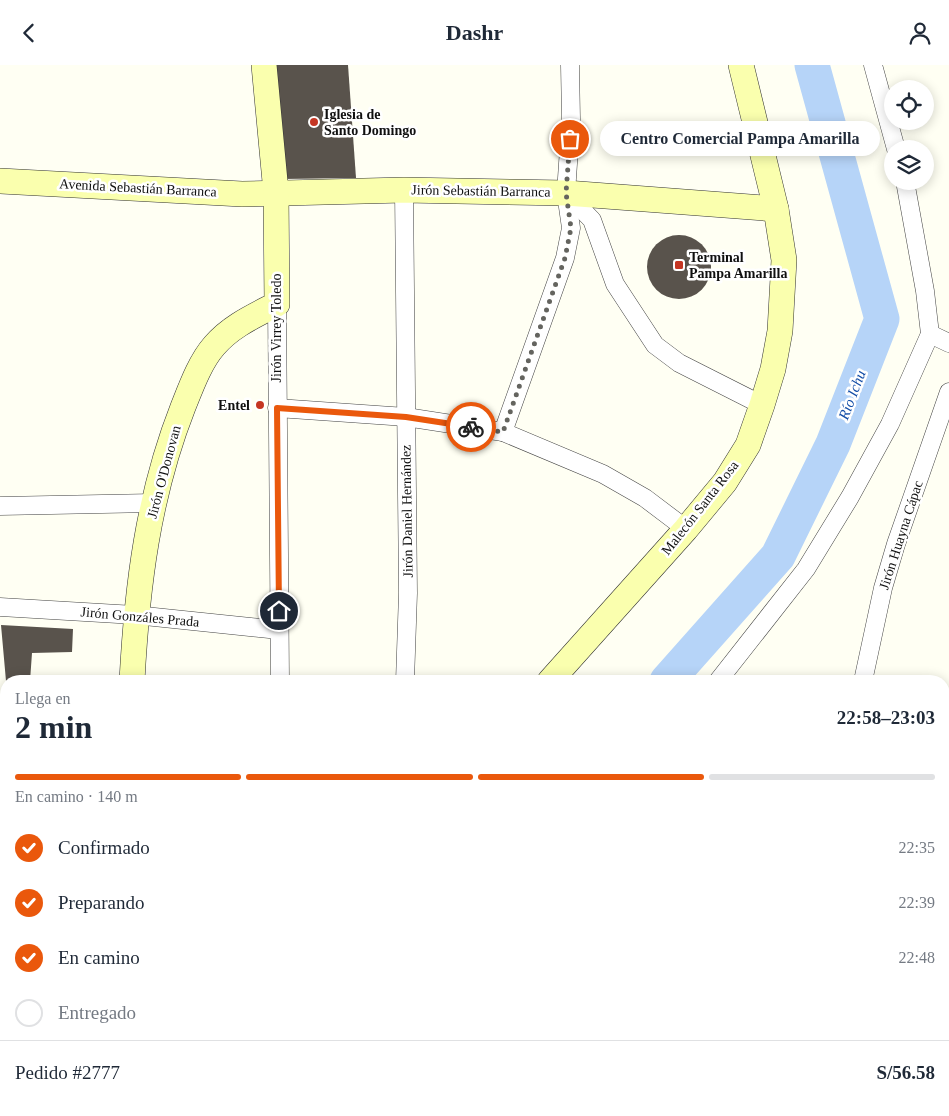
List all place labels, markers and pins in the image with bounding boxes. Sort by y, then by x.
place label: Iglesia de Santo Domingo [324,107,416,138]
marker: Iglesia de Santo Domingo [308,116,320,128]
pin [549,118,591,160]
callout: Centro Comercial Pampa Amarilla [600,121,880,157]
place label: Terminal Pampa Amarilla [689,250,787,281]
marker: Terminal Pampa Amarilla [673,259,685,271]
place label: Entel [218,398,250,413]
marker: Entel [254,399,266,411]
pin [258,590,300,632]

